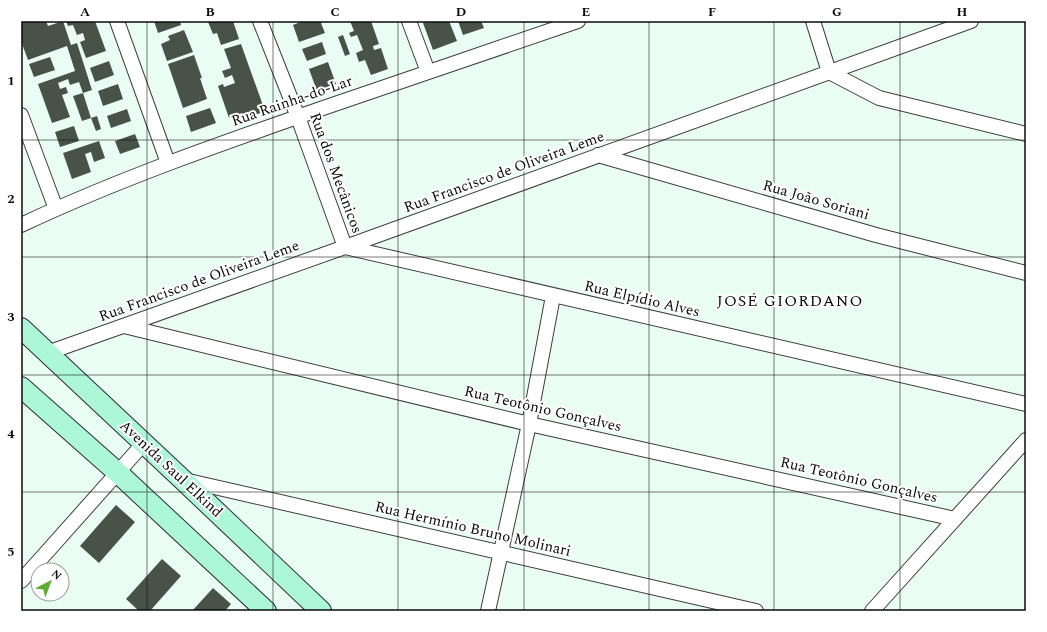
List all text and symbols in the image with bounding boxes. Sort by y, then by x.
text: A [80,2,90,22]
text: B [205,2,215,22]
text: C [330,2,340,22]
text: D [456,2,466,22]
text: E [582,2,591,22]
text: F [708,2,716,22]
text: G [832,2,842,22]
text: H [957,2,968,22]
street label: Rua Rainha-do-Lar [228,69,356,133]
text: 1 [7,71,15,91]
street label: Rua dos Mecânicos [303,109,369,237]
street label: Rua Francisco de Oliveira Leme [401,125,607,219]
street label: Rua João Soriani [760,174,872,226]
text: 2 [7,189,15,209]
street label: Rua Francisco de Oliveira Leme [96,234,302,328]
street label: Rua Elpídio Alves [582,275,702,323]
district label: JOSÉ GIORDANO [717,289,863,313]
text: 3 [7,307,15,327]
street label: Rua Teotônio Gonçalves [462,380,624,438]
street label: Avenida Saul Elkind [114,415,228,523]
text: 4 [7,424,15,444]
street label: Rua Teotônio Gonçalves [778,451,940,509]
street label: Rua Hermínio Bruno Molinari [373,495,573,563]
text: 5 [7,542,15,562]
north arrow [30,562,70,602]
text: N [47,566,65,584]

